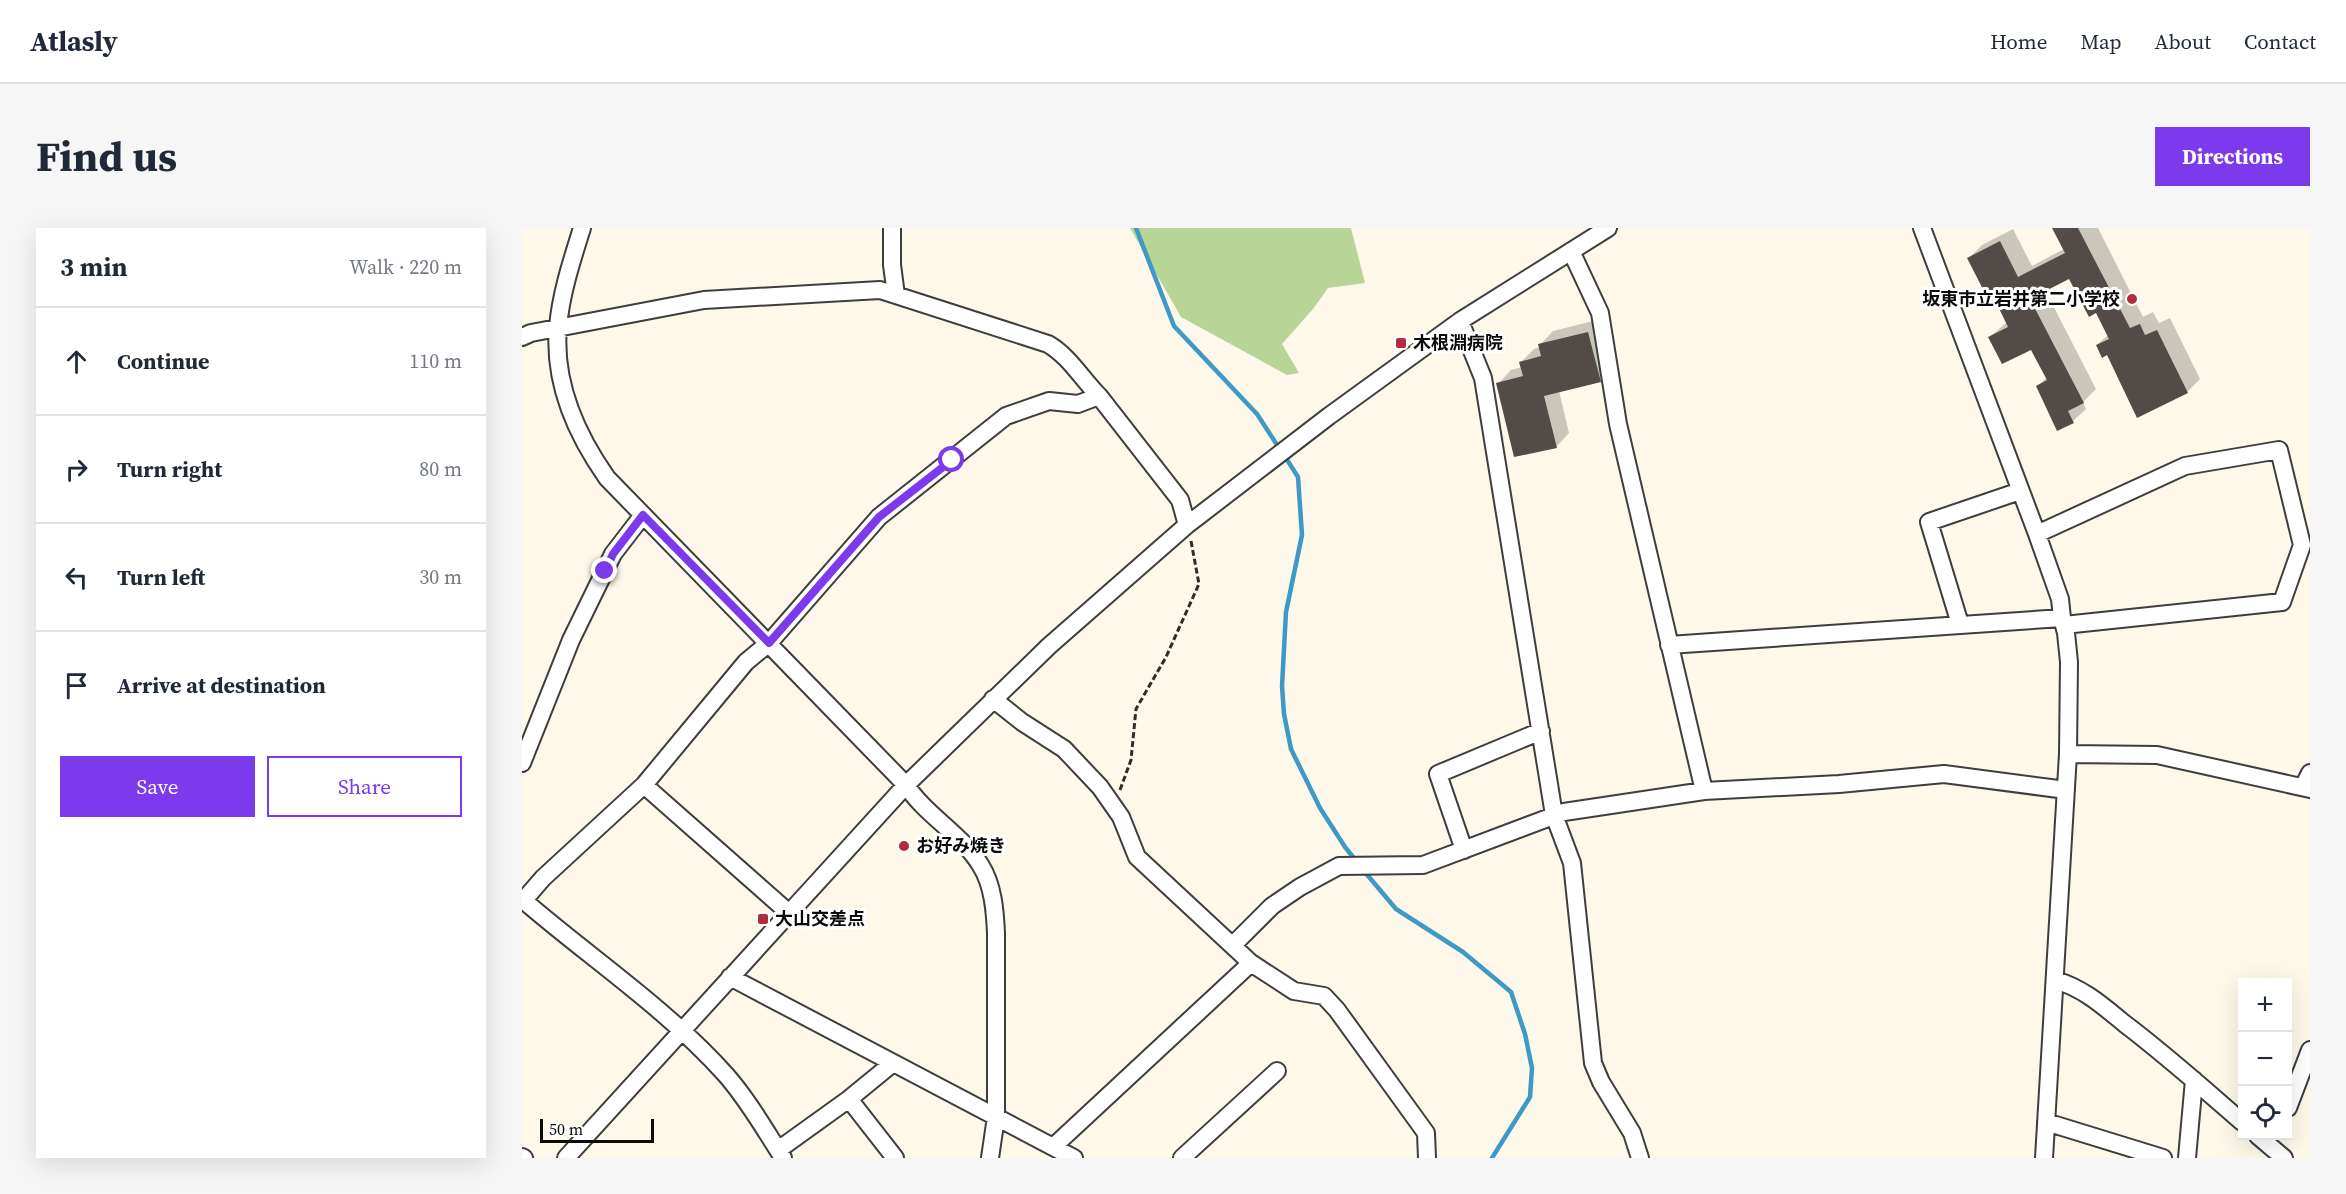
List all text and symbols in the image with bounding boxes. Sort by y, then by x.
text: Atlasly [30,22,118,60]
text: Home [1990,27,2048,56]
text: Map [2081,27,2122,56]
text: About [2155,27,2211,56]
text: Contact [2244,27,2316,56]
text: Find us [36,127,177,185]
button: Directions [2155,127,2310,186]
text: 3 min [60,249,127,285]
text: Walk · 220 m [349,253,462,281]
place label: 坂東市立岩井第二小学校 [1922,286,2120,311]
marker: 坂東市立岩井第二小学校 [2125,292,2139,306]
place label: 木根淵病院 [1413,330,1503,355]
marker: 木根淵病院 [1394,336,1408,350]
icon: ahead [60,345,93,378]
text: Continue [117,346,210,376]
text: 110 m [409,347,462,375]
route start [938,446,964,472]
icon: right [60,453,93,486]
text: Turn right [117,454,222,484]
text: 80 m [419,455,462,483]
route end [591,557,617,583]
icon: left [60,561,93,594]
text: Turn left [117,562,205,592]
text: 30 m [419,563,462,591]
icon: arrive [60,669,93,702]
text: Arrive at destination [117,670,326,700]
button: Save [60,756,255,817]
button: Share [267,756,462,817]
place label: お好み焼き [916,833,1006,858]
marker: お好み焼き [897,839,911,853]
place label: 大山交差点 [775,906,865,931]
marker: 大山交差点 [756,912,770,926]
map controls [2238,978,2292,1140]
button: + [2238,978,2292,1032]
button: − [2238,1032,2292,1086]
button: locate [2238,1086,2292,1140]
scale bar [540,1116,654,1144]
text: 50 m [549,1118,583,1140]

